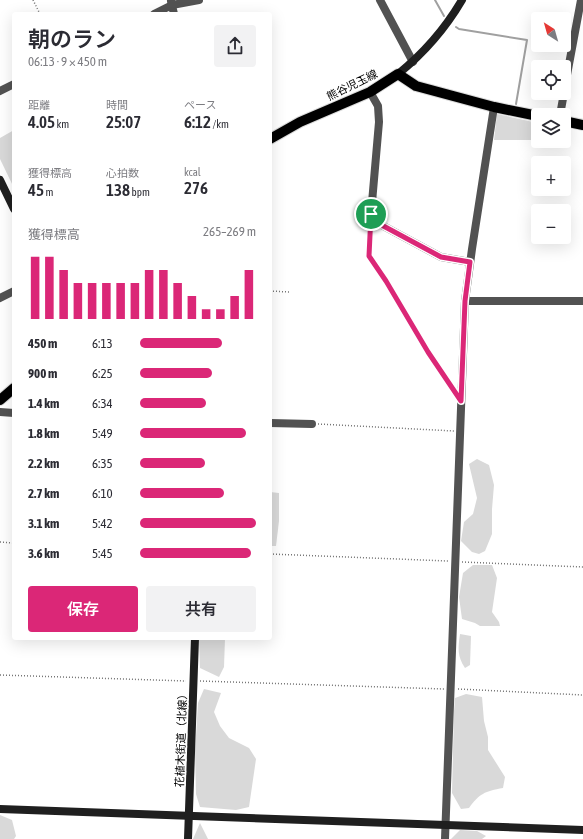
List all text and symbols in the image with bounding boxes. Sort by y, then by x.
north arrow [531,12,571,52]
map controls [531,12,571,244]
button: share [214,25,256,67]
text: 朝のラン [28,26,116,52]
text: 06:13 · 9 × 450 m [28,54,107,69]
button: locate [531,60,571,100]
street label: 熊谷児玉線 [325,68,379,102]
text: 距離 [28,99,50,111]
text: 時間 [106,99,128,111]
text: ペース [184,99,216,111]
button: layers [531,108,571,148]
text: 4.05 [28,112,55,132]
text: 25:07 [106,112,141,132]
text: 6:12 [184,112,211,132]
text: km [55,118,69,130]
text: /km [211,118,229,130]
button: + [531,156,571,196]
text: kcal [184,166,201,178]
text: 獲得標高 [28,167,72,179]
text: 心拍数 [106,167,139,179]
text: 276 [184,178,208,198]
text: 45 [28,180,44,200]
text: 138 [106,180,130,200]
text: m [44,186,53,198]
text: bpm [130,186,150,198]
pin [354,197,388,231]
icon: arrive [360,203,382,225]
button: − [531,204,571,244]
text: 265–269 m [203,224,256,239]
text: 獲得標高 [28,227,80,242]
text: 450 m [28,336,57,351]
text: 6:13 [92,336,113,351]
text: 900 m [28,366,57,381]
text: 6:25 [92,366,113,381]
text: 1.4 km [28,396,59,411]
text: 6:34 [92,396,113,411]
text: 1.8 km [28,426,59,441]
text: 5:49 [92,426,113,441]
text: 2.2 km [28,456,59,471]
text: 6:35 [92,456,113,471]
text: 2.7 km [28,486,59,501]
text: 6:10 [92,486,113,501]
text: 3.1 km [28,516,59,531]
text: 5:42 [92,516,113,531]
text: 3.6 km [28,546,59,561]
text: 5:45 [92,546,113,561]
button: 保存 [28,586,138,632]
button: 共有 [146,586,256,632]
street label: 花植木街道（北線） [173,688,189,788]

